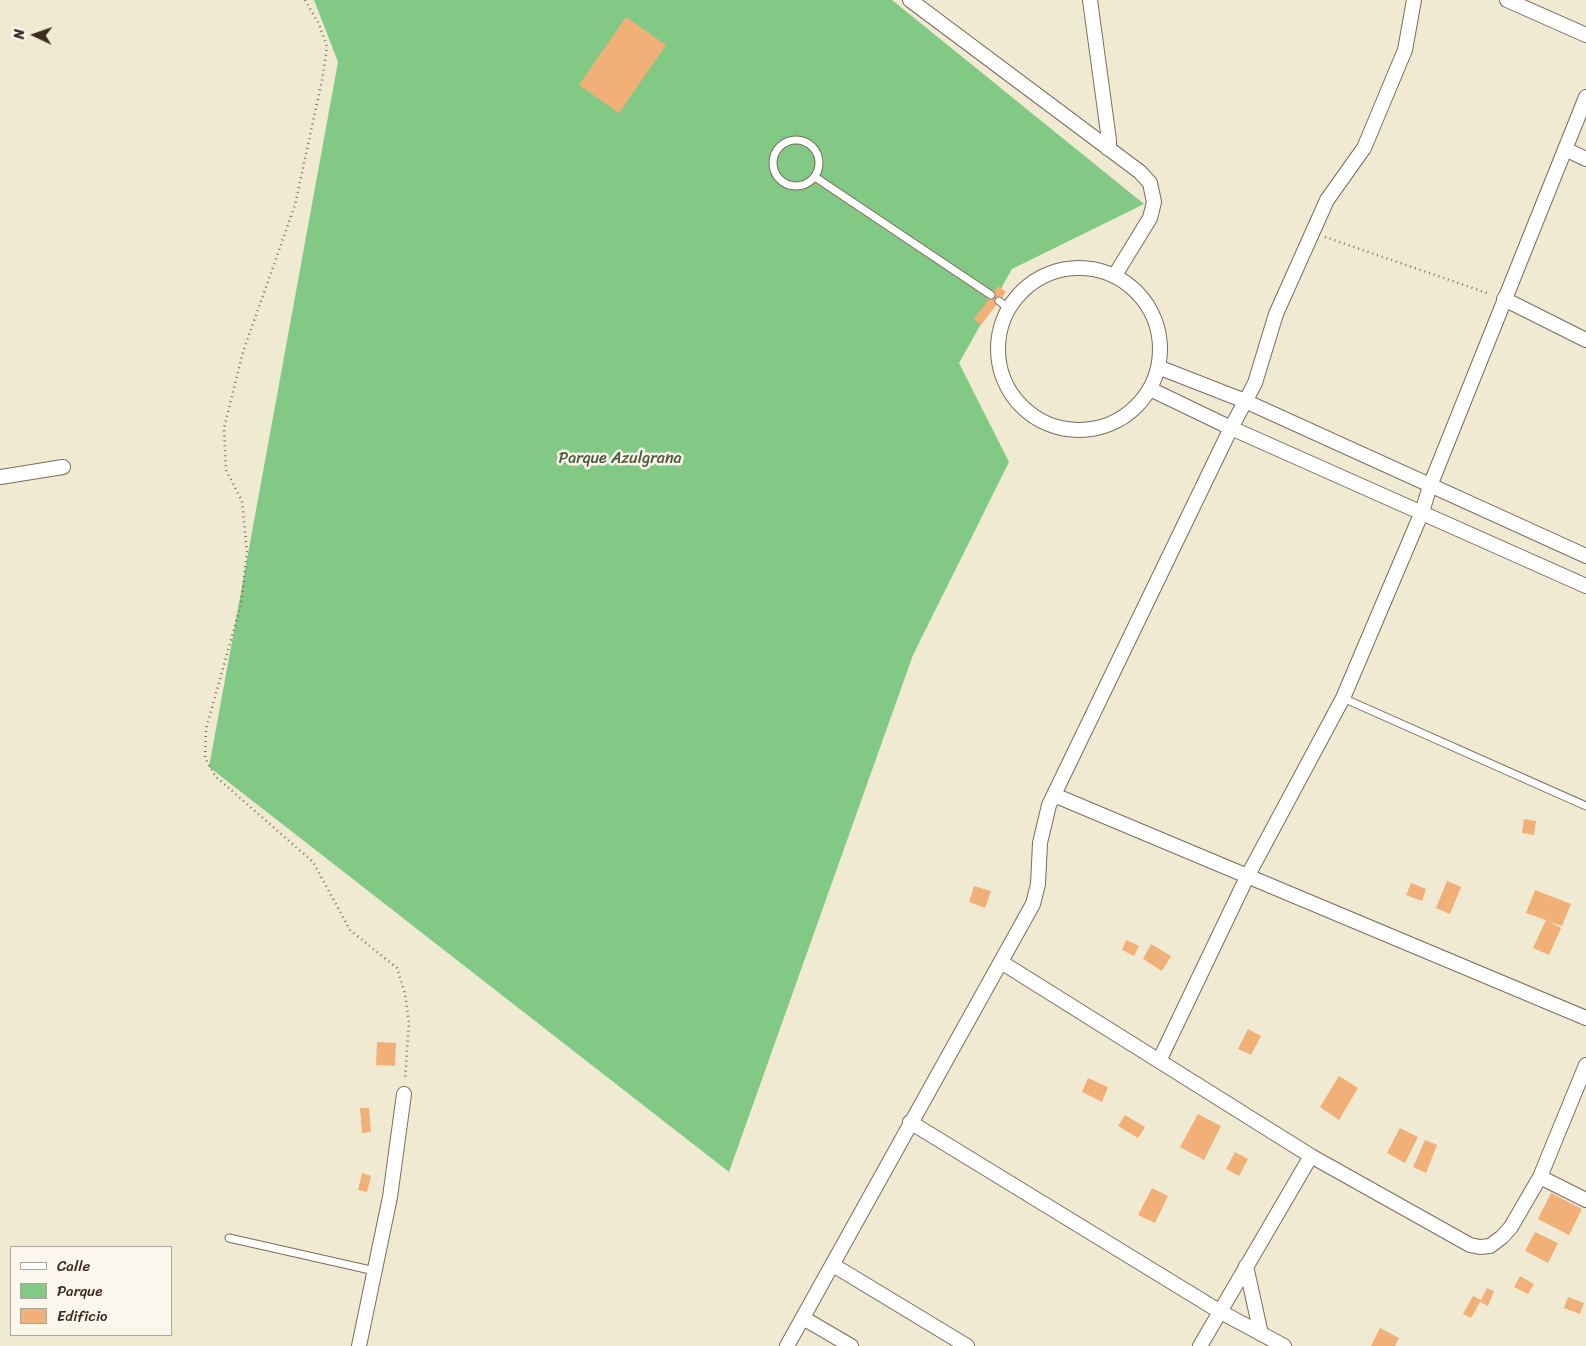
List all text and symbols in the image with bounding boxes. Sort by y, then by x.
north arrow [10,10,60,60]
text: N [7,29,32,40]
park label: Parque Azulgrana [558,449,682,469]
legend [10,1246,172,1336]
text: Calle [57,1253,90,1279]
text: Parque [57,1278,102,1304]
text: Edificio [57,1303,108,1329]

